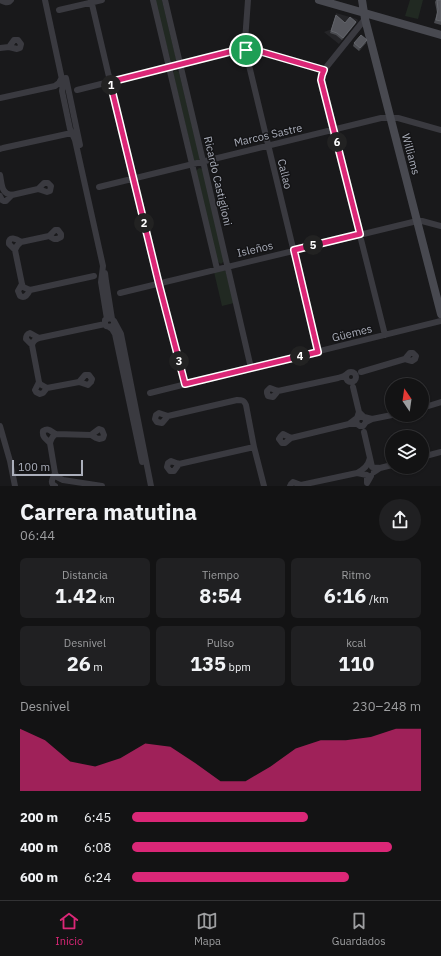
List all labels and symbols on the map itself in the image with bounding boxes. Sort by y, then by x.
pin [229,33,263,67]
pin: 1 [101,75,121,95]
street label: Marcos Sastre [232,120,304,150]
pin: 6 [327,132,347,152]
street label: Williams [399,132,423,176]
street label: Ricardo Castiglioni [201,135,235,227]
street label: Callao [274,157,296,191]
pin: 2 [134,213,154,233]
pin: 5 [303,235,323,255]
street label: Isleños [236,238,274,260]
street label: Güemes [330,321,374,345]
pin: 4 [290,346,310,366]
pin: 3 [169,351,189,371]
north arrow [385,378,429,422]
scale bar [12,458,83,477]

